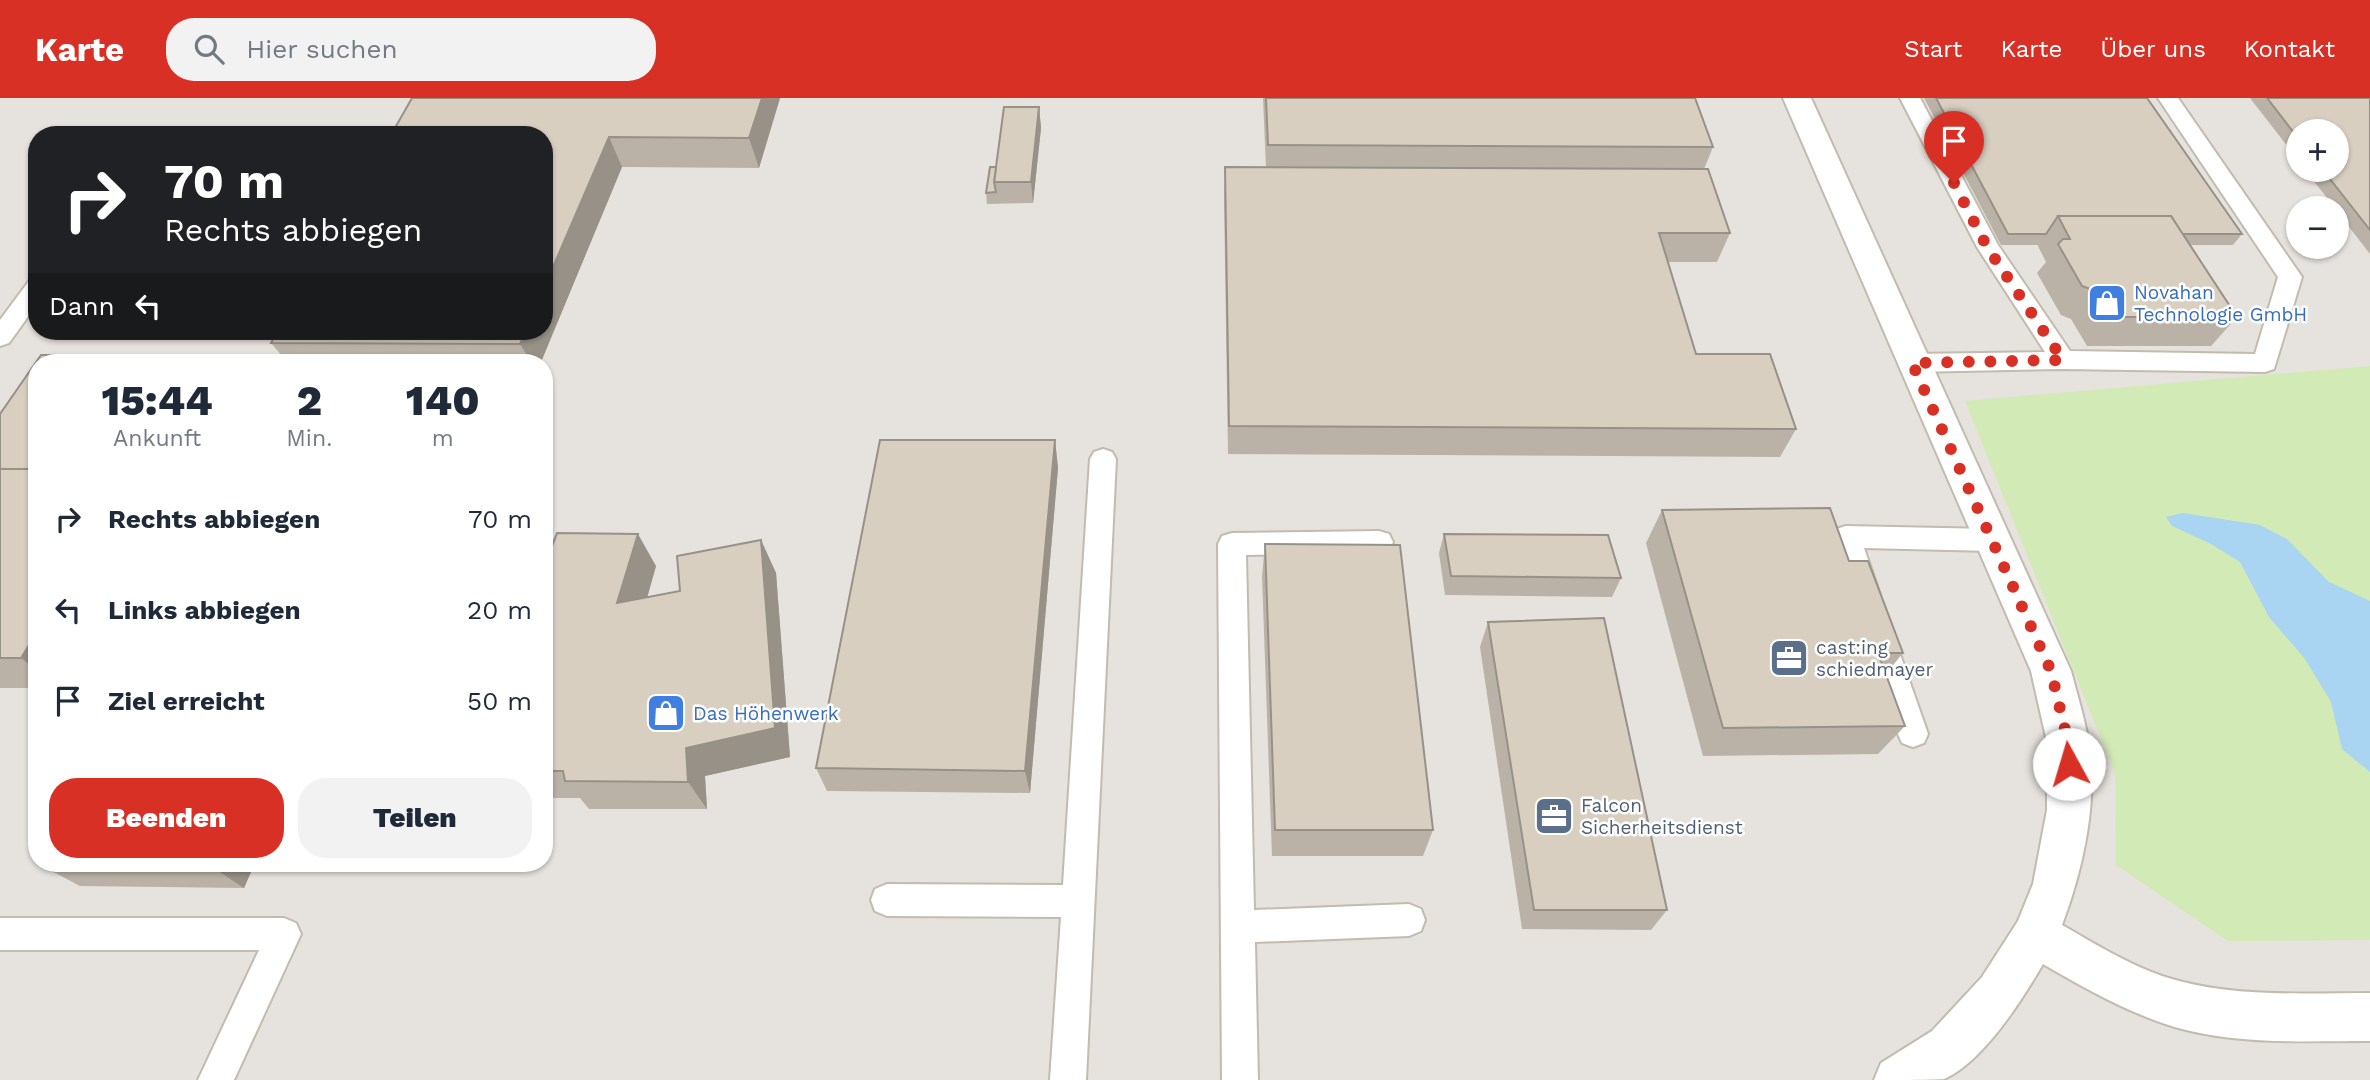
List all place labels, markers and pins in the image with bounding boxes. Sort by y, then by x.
pin [1924,111,1984,183]
place label: Novahan Technologie GmbH [2134,281,2307,326]
shop icon: Novahan Technologie GmbH [2086,282,2128,324]
place label: cast:ing schiedmayer [1816,636,1933,681]
office icon: cast:ing schiedmayer [1768,637,1810,679]
shop icon: Das Höhenwerk [645,692,687,734]
place label: Das Höhenwerk [693,702,839,725]
place label: Falcon Sicherheitsdienst [1581,794,1743,839]
office icon: Falcon Sicherheitsdienst [1533,795,1575,837]

